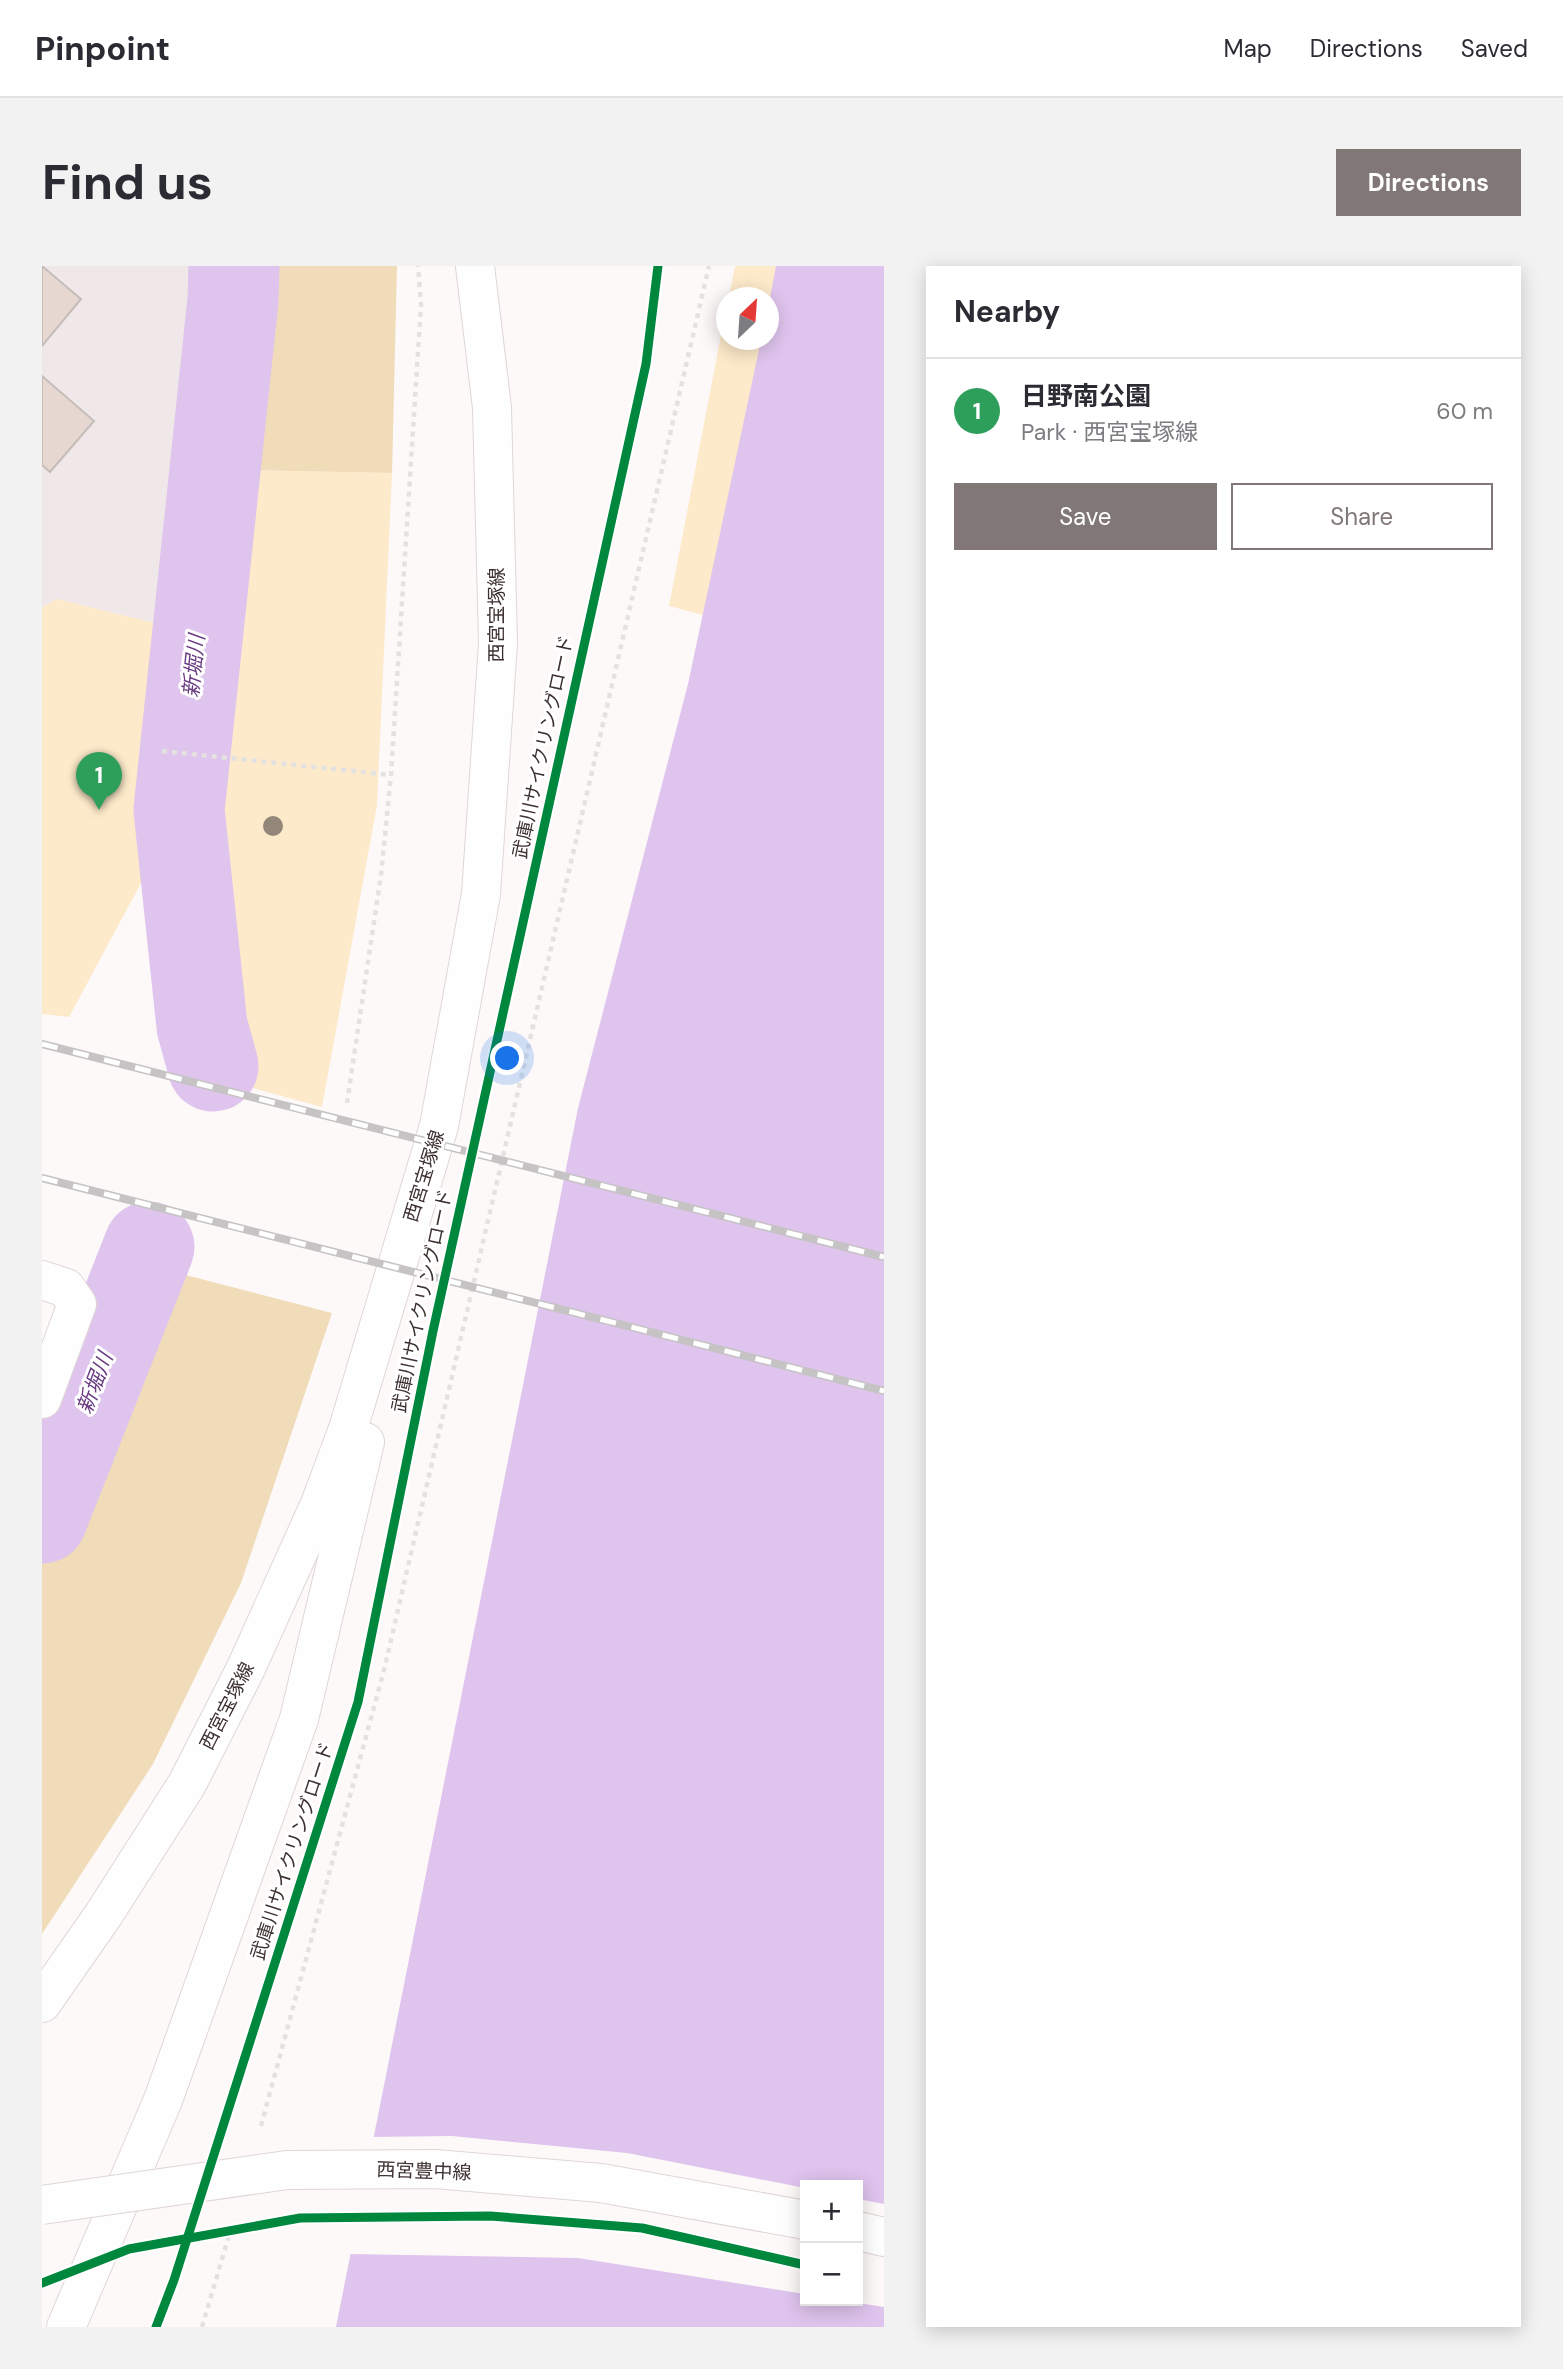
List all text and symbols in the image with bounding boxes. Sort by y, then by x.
text: Pinpoint [35,27,170,70]
text: Map [1224,33,1272,64]
text: Directions [1310,33,1423,64]
text: Saved [1461,33,1528,64]
button: Directions [1336,149,1521,216]
text: Find us [42,150,213,214]
north arrow [716,287,779,350]
text: Nearby [954,292,1060,331]
text: 日野南公園 [1021,379,1151,413]
text: 1 [973,396,981,426]
text: 60 m [1436,396,1493,426]
text: Park · 西宮宝塚線 [1021,417,1198,447]
button: Save [954,483,1217,550]
button: Share [1231,483,1493,550]
street label: 西宮宝塚線 [484,567,509,663]
water label: 新堀川 [177,631,211,699]
street label: 武庫川サイクリングロード [507,633,579,861]
pin: 1 [76,752,122,810]
your location [490,1041,524,1075]
street label: 西宮宝塚線 [398,1127,450,1225]
street label: 武庫川サイクリングロード [386,1187,458,1415]
water label: 新堀川 [71,1347,120,1417]
street label: 西宮宝塚線 [194,1658,260,1754]
street label: 武庫川サイクリングロード [245,1739,339,1963]
street label: 西宮豊中線 [376,2157,472,2185]
map controls [800,2180,863,2306]
button: + [800,2180,863,2243]
button: − [800,2243,863,2306]

